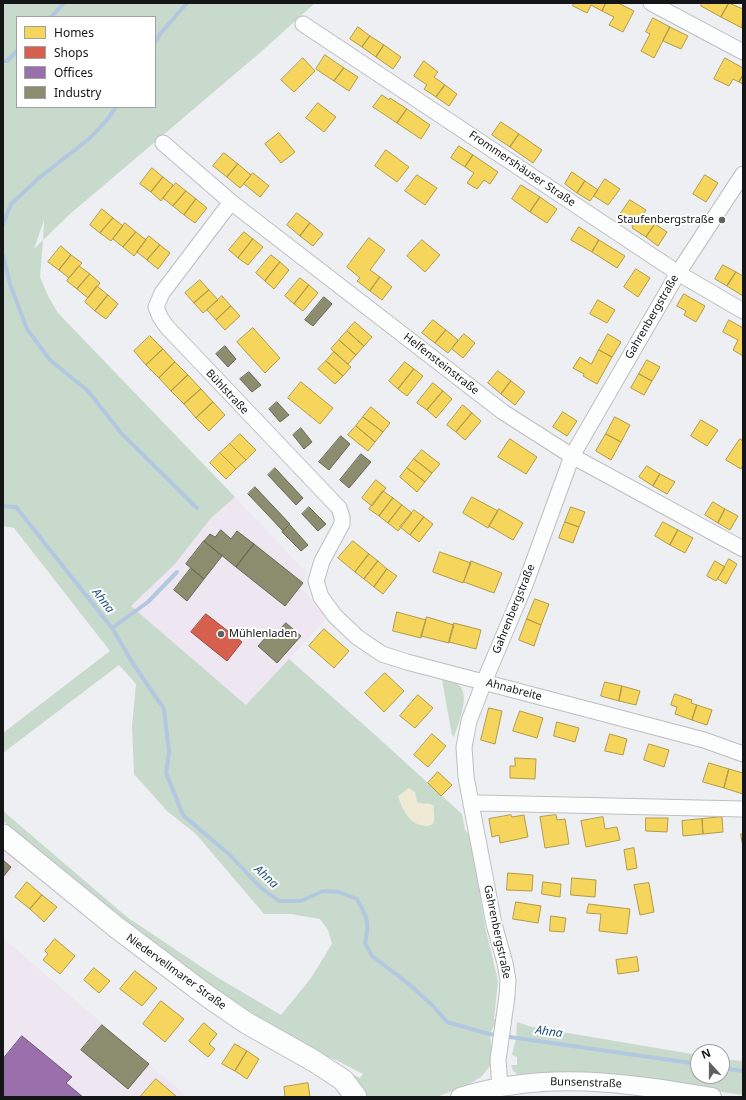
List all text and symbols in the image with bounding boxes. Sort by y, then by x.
legend [16,16,156,108]
text: Homes [54,24,94,41]
text: Shops [54,44,88,61]
text: Offices [54,64,93,81]
text: Industry [54,84,101,101]
street label: Frommershäuser Straße [466,128,578,210]
place label: Staufenbergstraße [617,213,714,227]
marker: Staufenbergstraße [717,215,727,225]
street label: Gahrenbergstraße [622,272,682,362]
street label: Helfensteinstraße [401,330,481,398]
street label: Bühlstraße [203,367,251,417]
street label: Gahrenbergstraße [490,562,538,656]
water label: Ahna [89,586,117,616]
place label: Mühlenladen [229,627,297,641]
marker: Mühlenladen [216,629,226,639]
street label: Ahnabreite [485,676,543,704]
water label: Ahna [251,862,281,892]
street label: Gahrenbergstraße [481,884,513,980]
street label: Niedervellmarer Straße [123,931,229,1013]
water label: Ahna [534,1023,564,1041]
north arrow [690,1044,730,1084]
text: N [699,1045,713,1062]
street label: Bunsenstraße [550,1075,622,1091]

